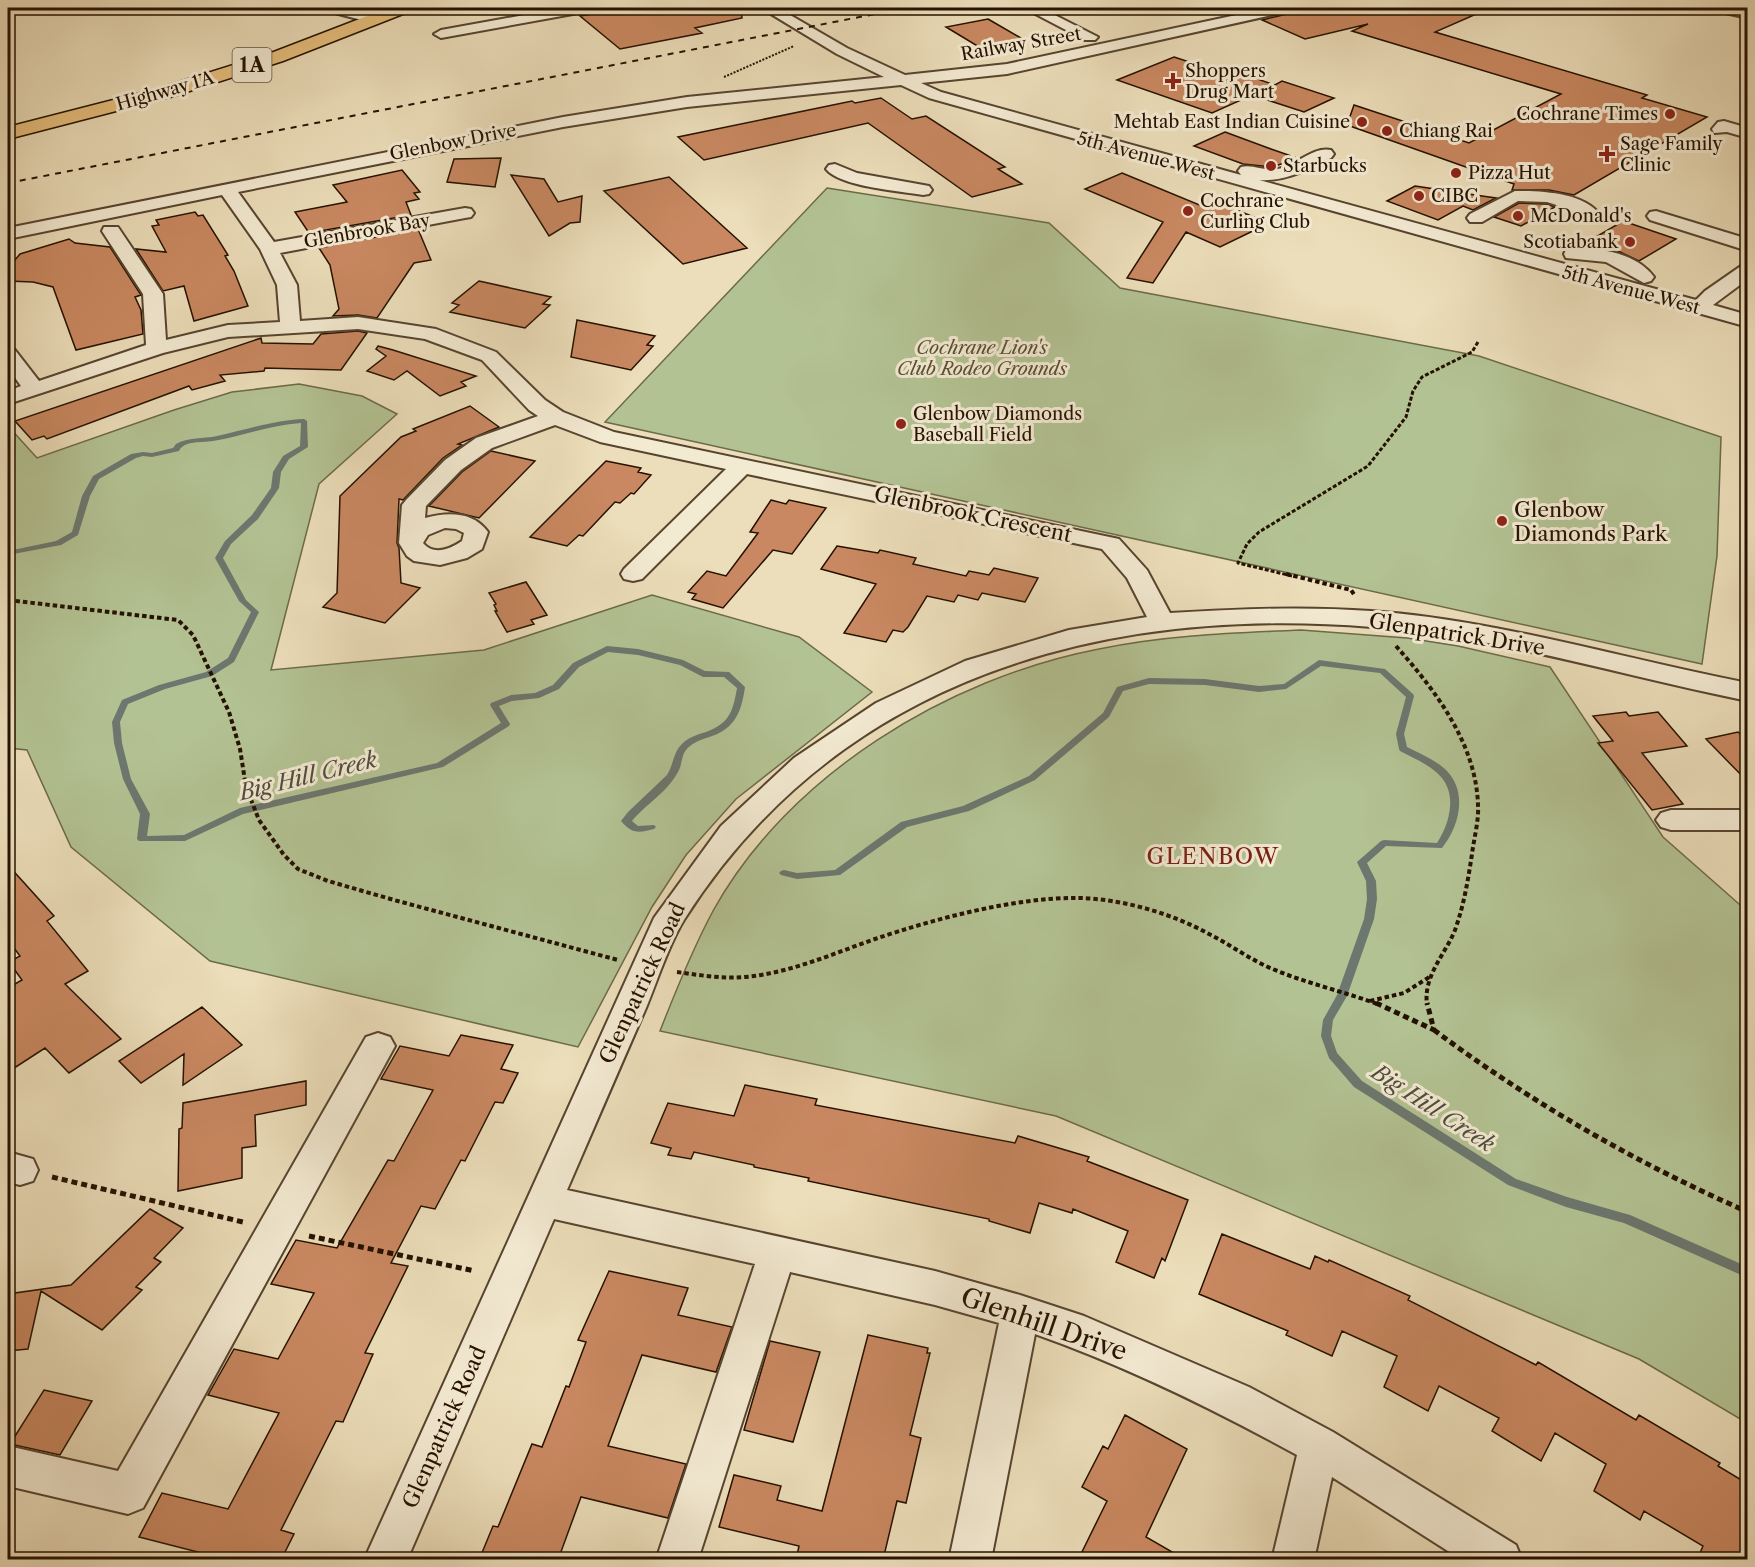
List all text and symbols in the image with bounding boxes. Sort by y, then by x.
street label: Railway Street [959,22,1084,65]
road number: 1A [232,48,272,82]
place label: Shoppers Drug Mart [1185,60,1275,103]
street label: Highway 1A [114,66,217,115]
marker: Shoppers Drug Mart [1166,74,1180,88]
place label: Cochrane Times [1516,103,1658,125]
marker: Cochrane Times [1663,107,1677,121]
place label: Mehtab East Indian Cuisine [1113,111,1350,133]
marker: Mehtab East Indian Cuisine [1355,115,1369,129]
street label: Glenbow Drive [388,119,518,165]
place label: Chiang Rai [1399,120,1493,142]
marker: Chiang Rai [1380,124,1394,138]
street label: 5th Avenue West [1075,127,1218,185]
place label: Sage Family Clinic [1620,133,1723,176]
marker: Sage Family Clinic [1598,145,1616,163]
place label: Starbucks [1283,155,1367,177]
marker: Starbucks [1264,159,1278,173]
place label: Pizza Hut [1468,162,1551,184]
marker: Pizza Hut [1449,166,1463,180]
place label: CIBC [1431,185,1478,207]
marker: CIBC [1412,189,1426,203]
place label: Cochrane Curling Club [1200,190,1310,233]
marker: Cochrane Curling Club [1181,204,1195,218]
place label: McDonald's [1530,205,1632,227]
street label: Glenbrook Bay [302,209,433,253]
marker: McDonald's [1511,209,1525,223]
place label: Scotiabank [1523,231,1620,253]
marker: Scotiabank [1623,235,1637,249]
street label: 5th Avenue West [1560,261,1703,319]
park label: Cochrane Lion's Club Rodeo Grounds [897,337,1067,380]
place label: Glenbow Diamonds Baseball Field [913,403,1082,446]
marker: Glenbow Diamonds Baseball Field [894,417,908,431]
street label: Glenbrook Crescent [872,481,1075,547]
place label: Glenbow Diamonds Park [1514,497,1668,546]
marker: Glenbow Diamonds Park [1495,514,1509,528]
street label: Glenpatrick Drive [1367,608,1547,660]
water label: Big Hill Creek [234,746,380,807]
district label: GLENBOW [1146,843,1280,870]
street label: Glenpatrick Road [594,898,690,1068]
water label: Big Hill Creek [1365,1057,1500,1158]
street label: Glenhill Drive [957,1281,1131,1367]
street label: Glenpatrick Road [397,1342,491,1512]

